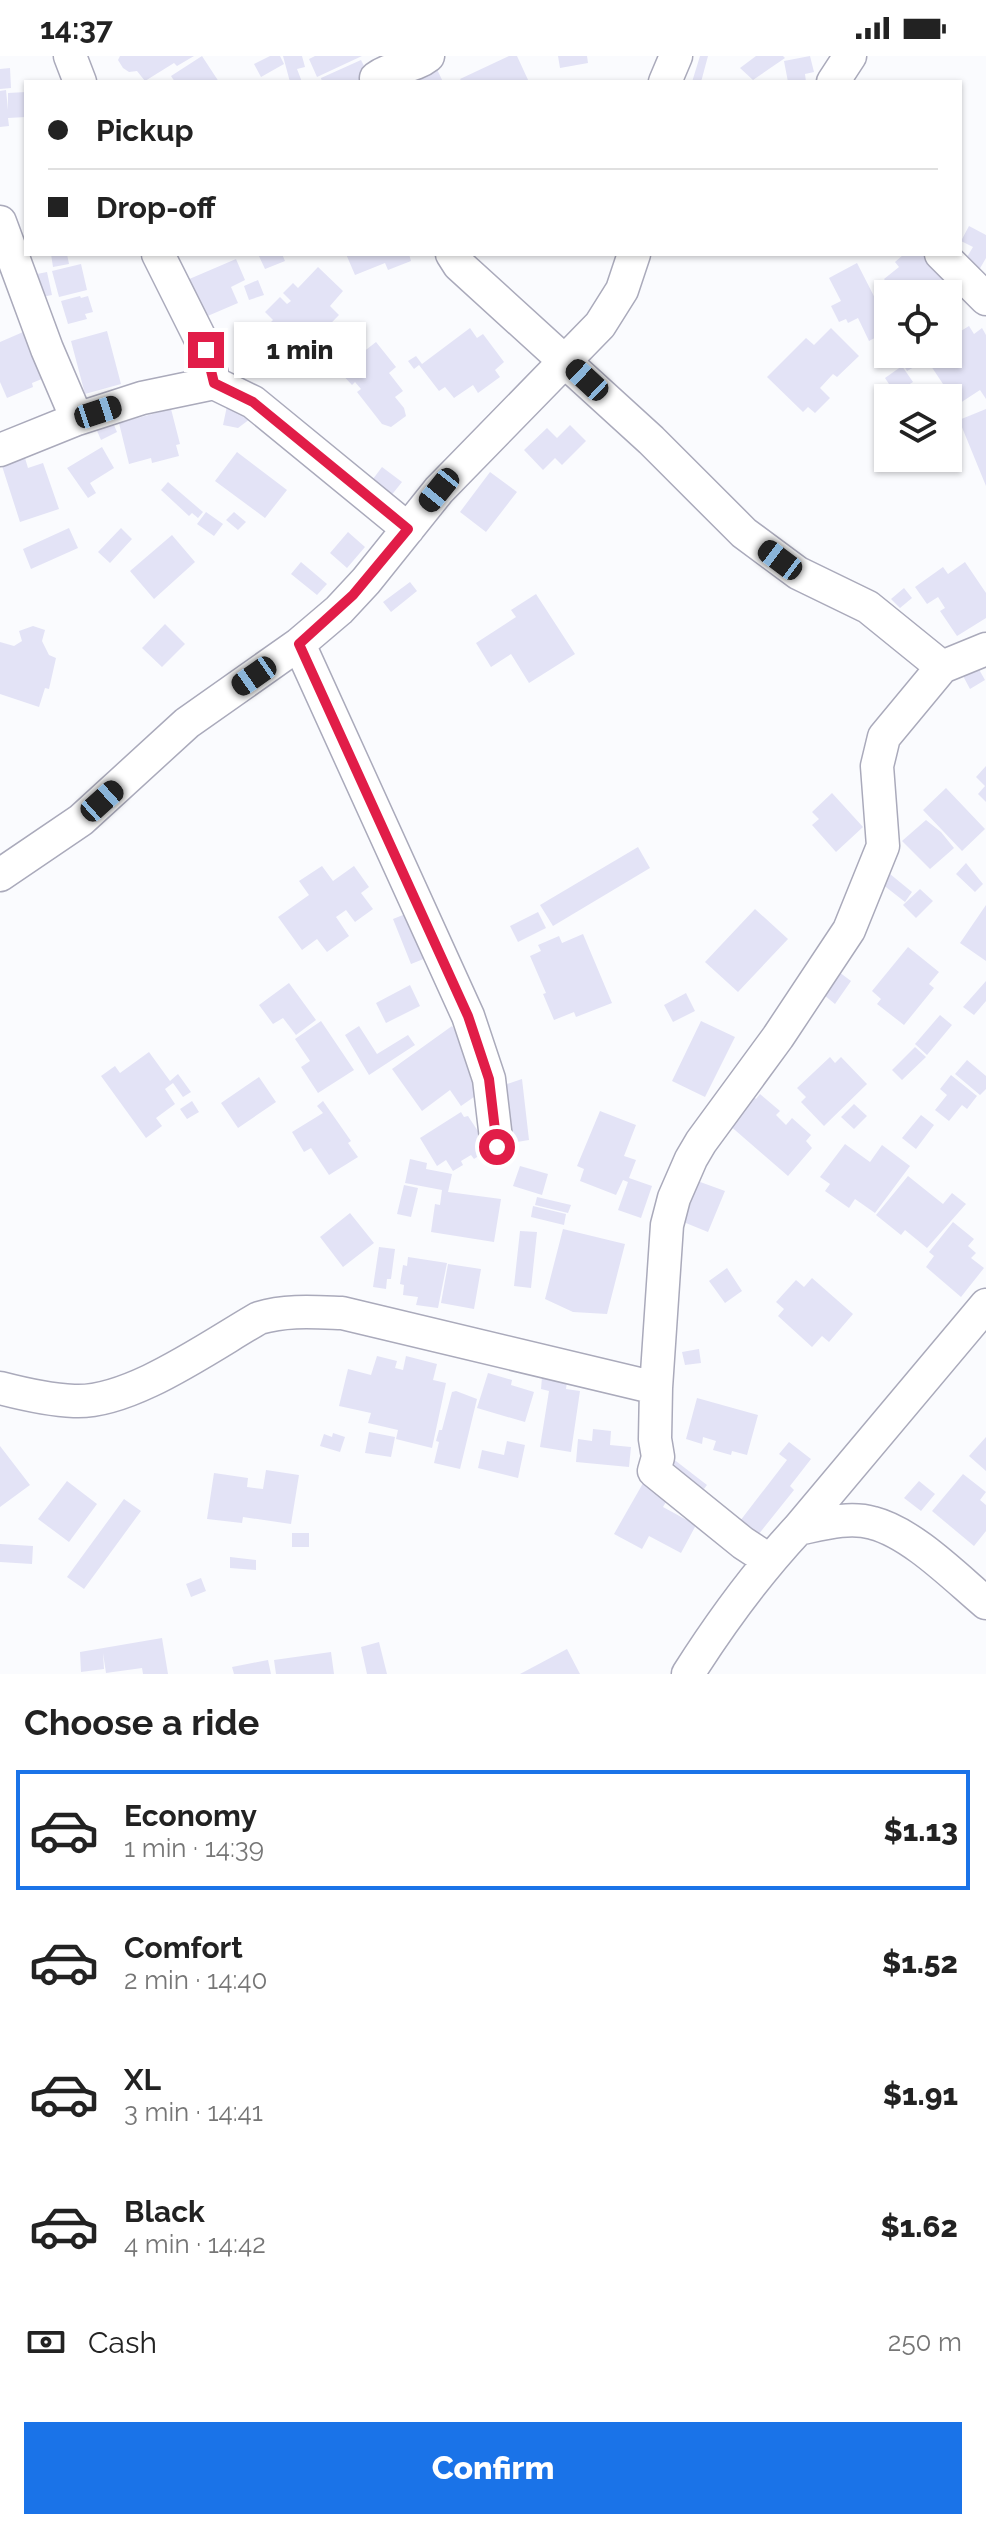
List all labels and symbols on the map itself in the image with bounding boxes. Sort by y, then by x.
callout: 1 min [234,322,366,378]
route end [188,332,224,368]
car [561,355,613,405]
car [71,393,125,431]
car [415,464,463,516]
car [754,536,806,584]
car [227,652,281,700]
car [76,776,128,826]
route start [479,1129,515,1165]

